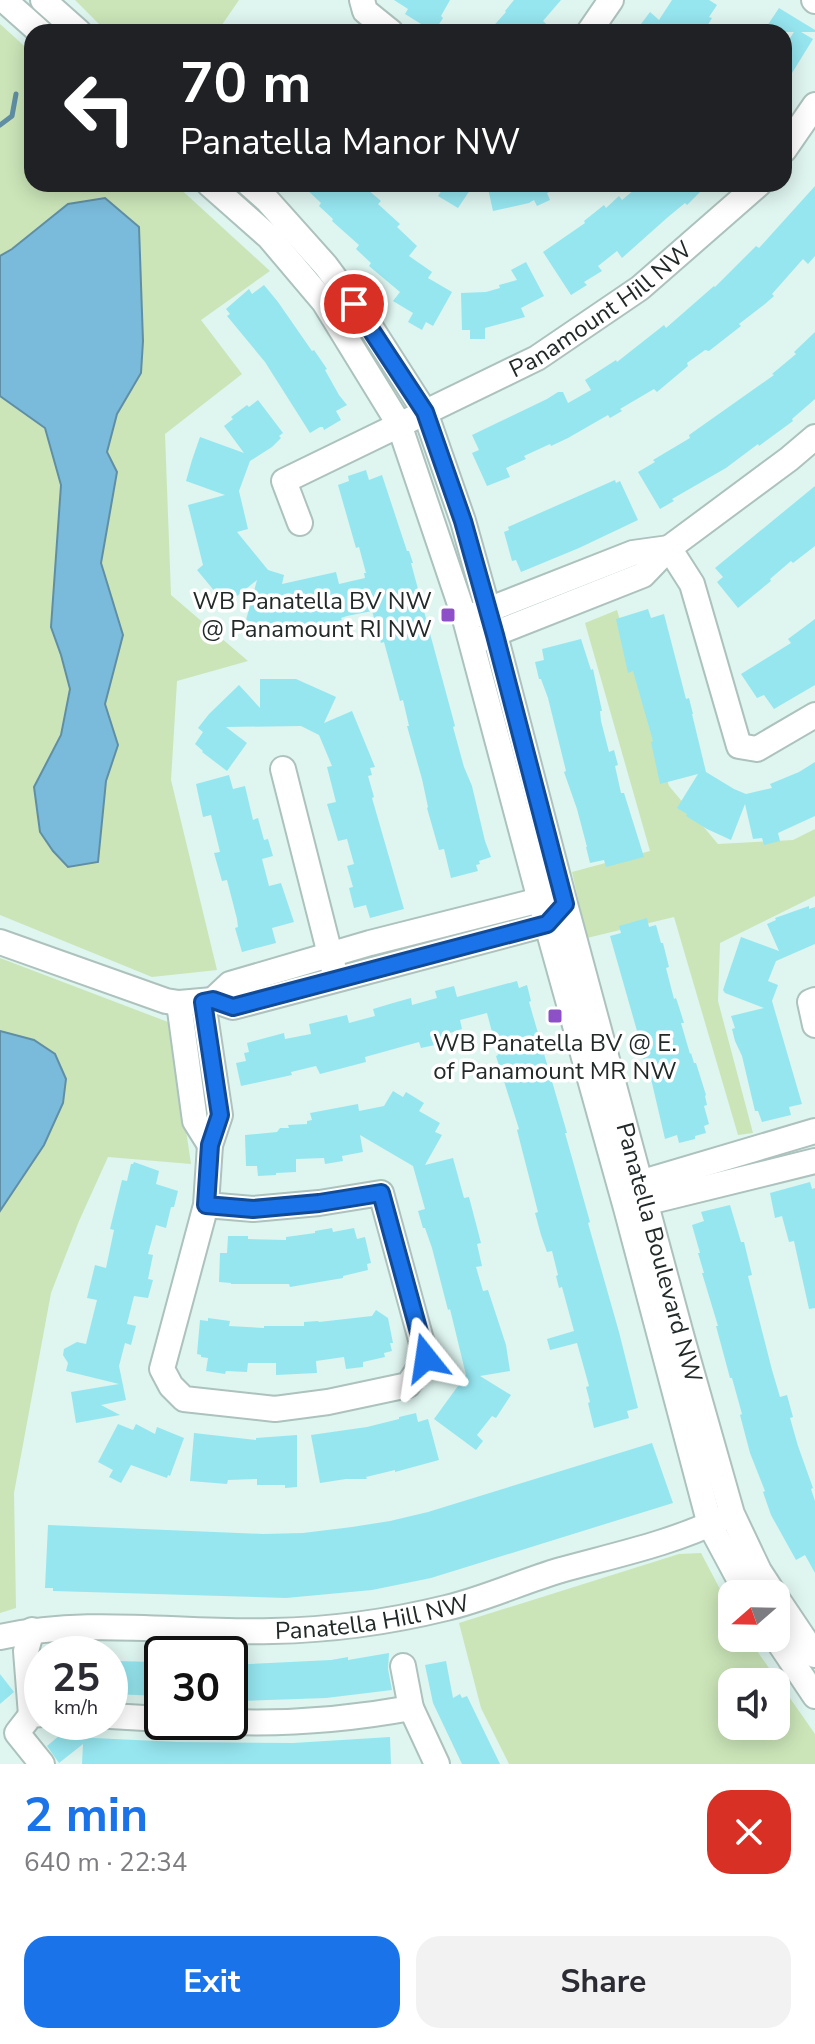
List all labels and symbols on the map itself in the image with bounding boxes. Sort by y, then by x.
street label: Panamount Hill NW [504,234,699,385]
pin [320,270,388,338]
place label: WB Panatella BV NW @ Panamount RI NW [192,585,432,645]
marker: WB Panatella BV NW @ Panamount RI NW [439,606,457,624]
marker: WB Panatella BV @ E. of Panamount MR NW [546,1007,564,1025]
place label: WB Panatella BV @ E. of Panamount MR NW [433,1027,677,1087]
street label: Panatella Boulevard NW [609,1119,710,1386]
position arrow [384,1316,468,1400]
north arrow [718,1580,790,1652]
street label: Panatella Hill NW [275,1587,473,1647]
speed limit sign: 30 [144,1636,248,1740]

